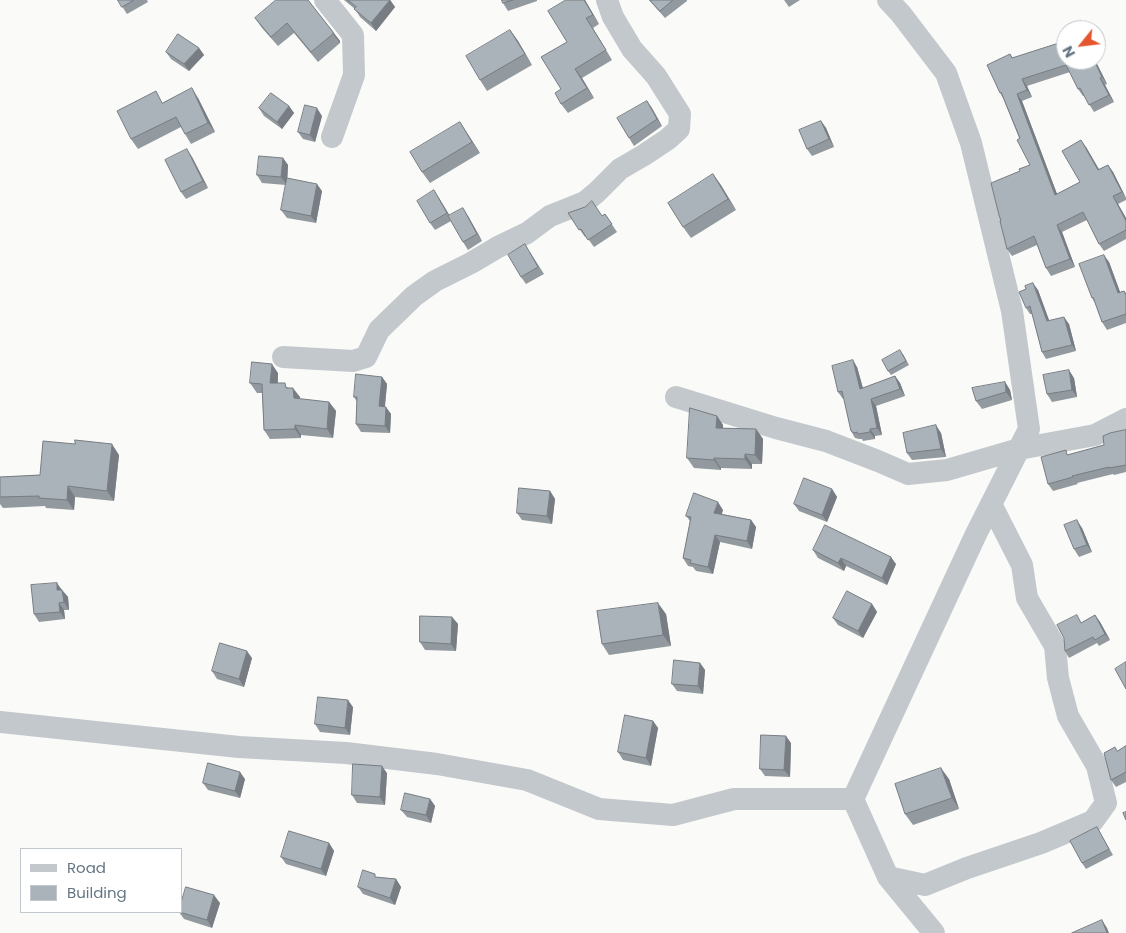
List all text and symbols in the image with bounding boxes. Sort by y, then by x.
north arrow [1056,20,1106,70]
text: N [1057,42,1080,61]
legend [20,848,182,913]
text: Road [67,857,106,878]
text: Building [67,882,127,903]

